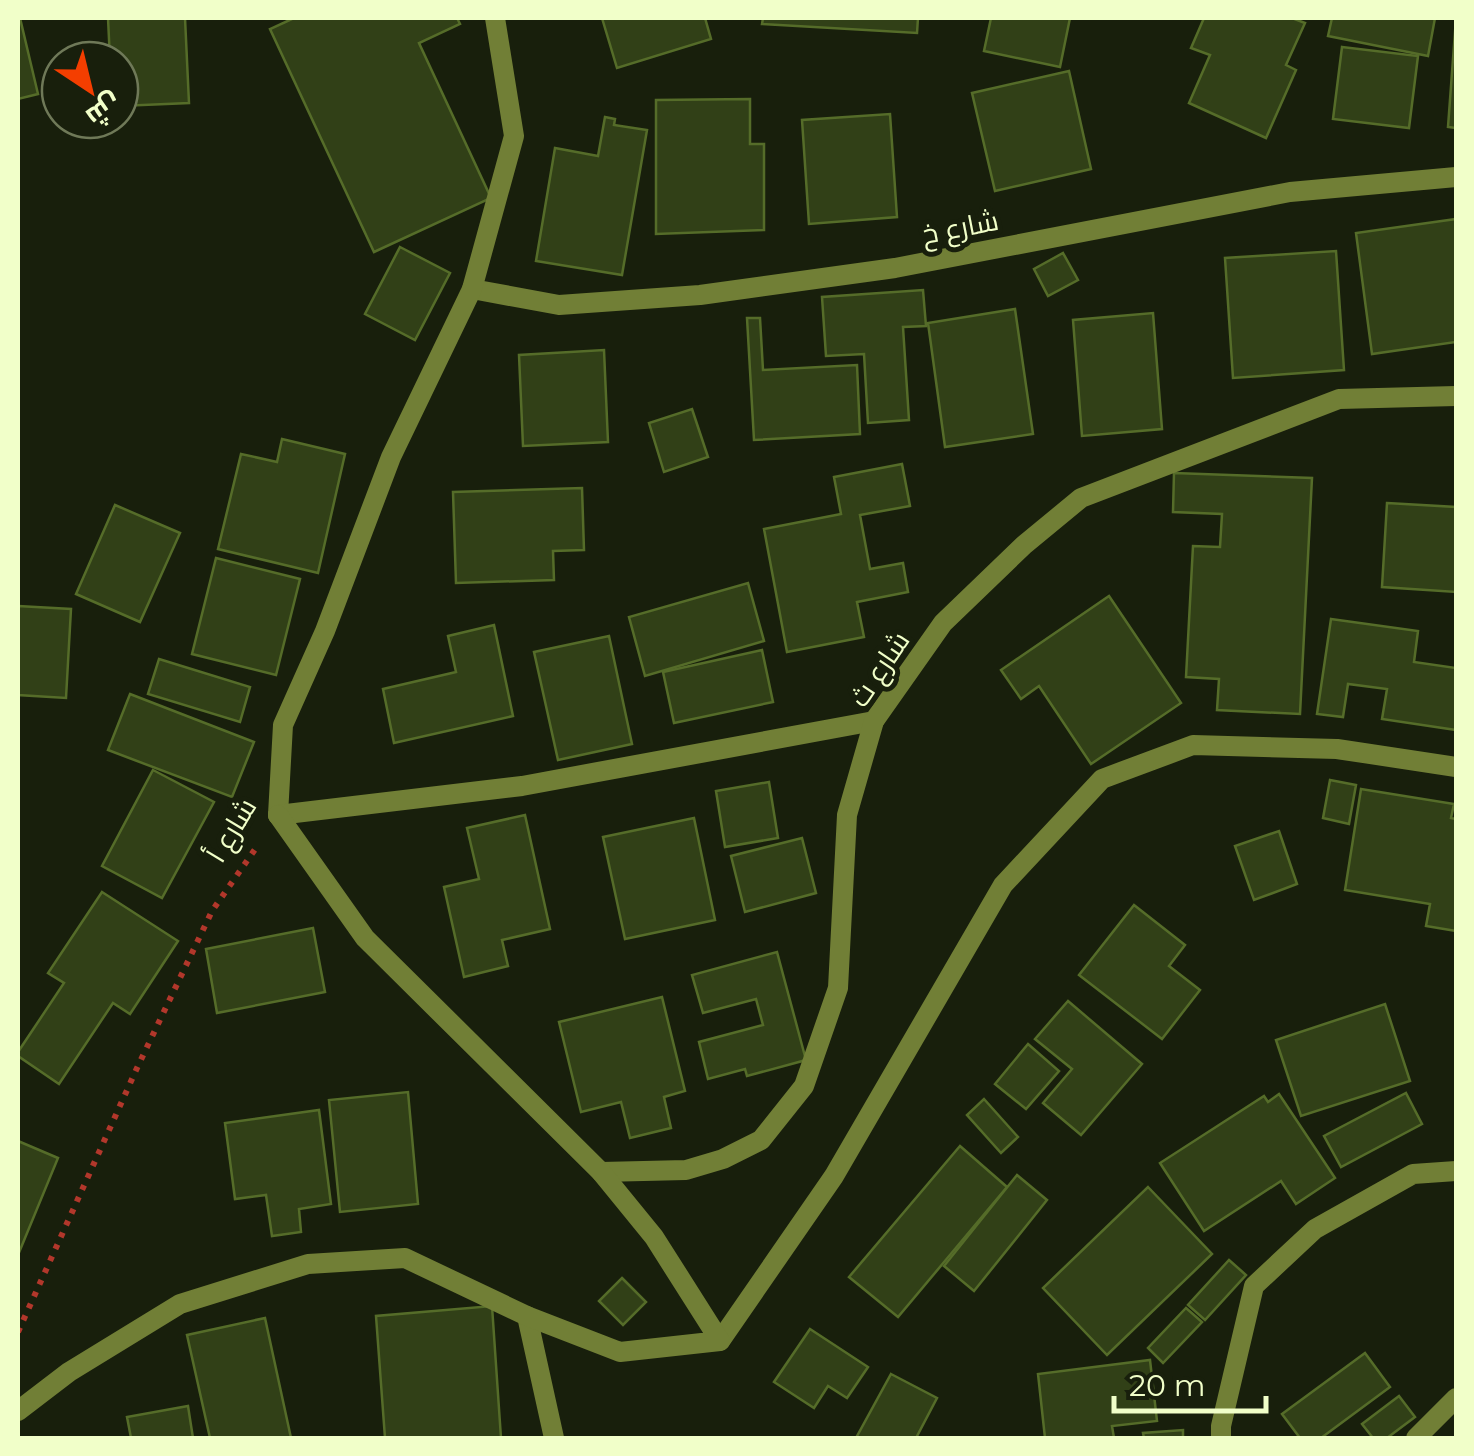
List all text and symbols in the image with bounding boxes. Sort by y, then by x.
north arrow [40,40,140,140]
text: ش [80,86,129,135]
street label: شارع خ [919,203,1002,253]
street label: شارع ث [842,625,918,714]
street label: شارع أ [199,792,265,869]
scale bar [1114,1351,1266,1413]
text: 20 m [1129,1367,1206,1404]

